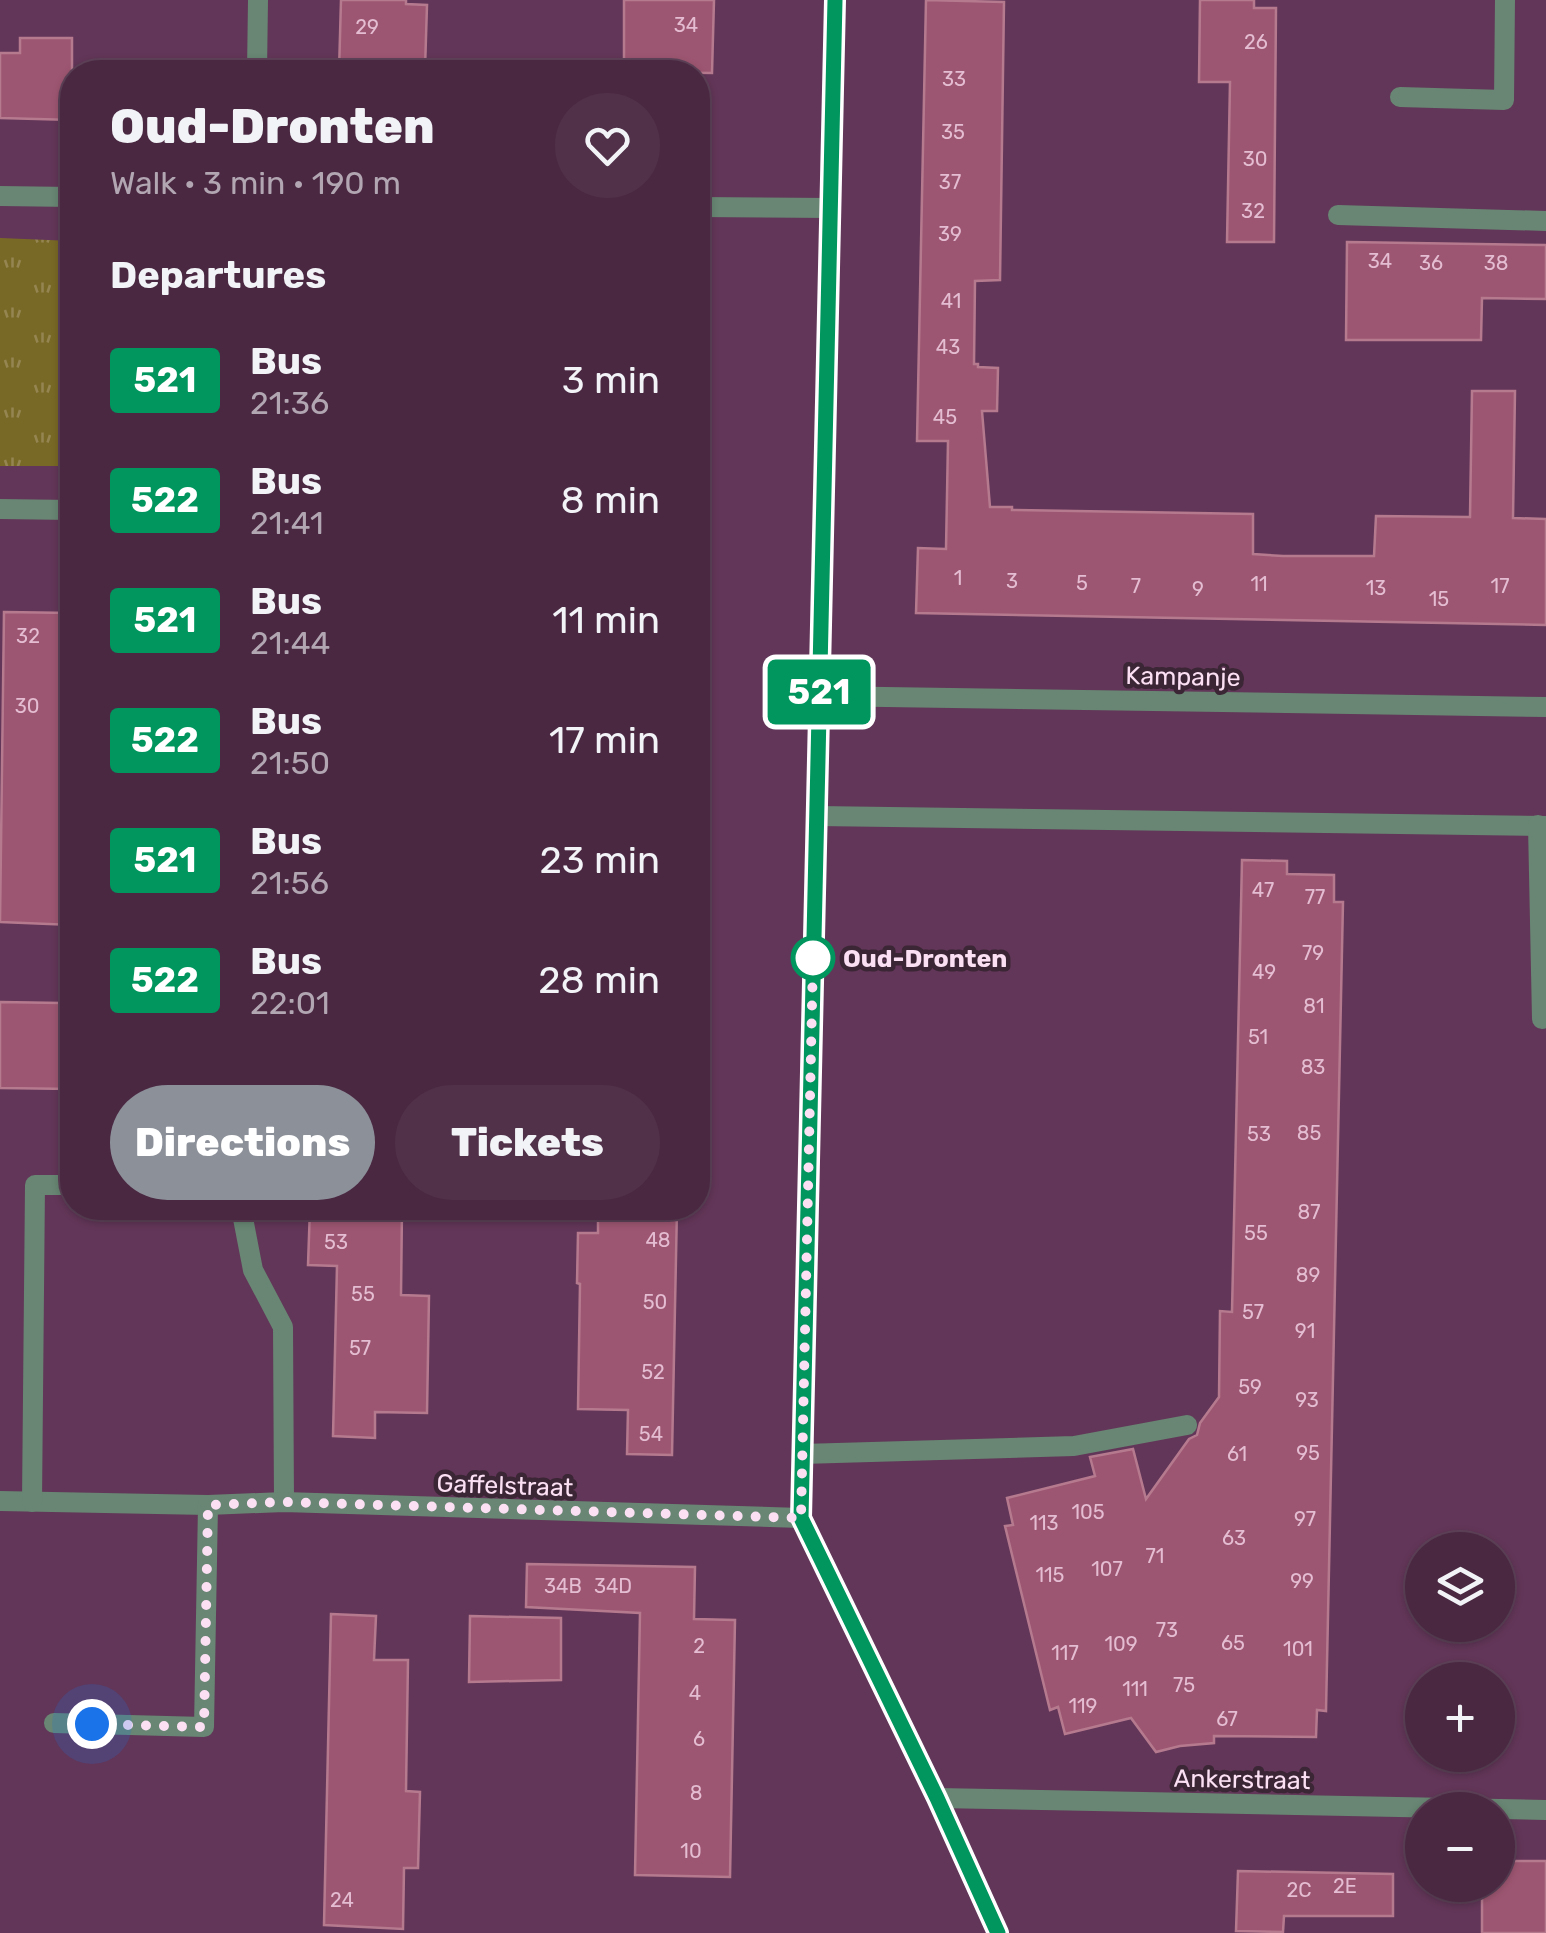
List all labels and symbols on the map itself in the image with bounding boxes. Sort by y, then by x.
house number: 34 [674,13,698,37]
house number: 29 [355,15,379,39]
house number: 26 [1244,30,1268,54]
house number: 33 [942,67,966,91]
house number: 35 [941,120,965,144]
house number: 30 [1243,147,1267,171]
house number: 37 [939,170,961,194]
house number: 32 [1241,199,1265,223]
house number: 39 [938,222,962,246]
house number: 34 [1368,249,1392,273]
house number: 36 [1419,251,1443,275]
house number: 38 [1484,251,1508,275]
house number: 41 [941,289,961,313]
house number: 43 [936,335,960,359]
house number: 45 [933,405,957,429]
house number: 1 [954,566,962,590]
house number: 3 [1006,569,1018,593]
house number: 5 [1076,571,1088,595]
house number: 11 [1250,572,1268,596]
house number: 7 [1131,574,1141,598]
house number: 17 [1491,574,1509,598]
house number: 13 [1366,576,1386,600]
house number: 9 [1192,577,1204,601]
house number: 15 [1429,587,1449,611]
house number: 32 [16,624,40,648]
line badge: 521 [762,660,876,724]
street label: Kampanje [1125,661,1241,692]
house number: 30 [15,694,39,718]
house number: 47 [1252,878,1274,902]
house number: 77 [1305,885,1325,909]
marker: Oud-Dronten [792,937,834,979]
house number: 79 [1302,941,1324,965]
place label: Oud-Dronten [843,944,1007,973]
house number: 49 [1252,960,1276,984]
house number: 81 [1303,994,1325,1018]
house number: 51 [1248,1025,1268,1049]
house number: 83 [1301,1055,1325,1079]
house number: 85 [1297,1121,1321,1145]
house number: 53 [1247,1122,1271,1146]
house number: 87 [1298,1200,1320,1224]
house number: 55 [1244,1221,1268,1245]
house number: 48 [645,1228,671,1252]
house number: 53 [324,1230,348,1254]
house number: 89 [1296,1263,1320,1287]
house number: 55 [351,1282,375,1306]
house number: 50 [643,1290,667,1314]
house number: 57 [1242,1300,1264,1324]
house number: 91 [1295,1319,1315,1343]
house number: 57 [349,1336,371,1360]
house number: 52 [641,1360,665,1384]
house number: 59 [1238,1375,1262,1399]
house number: 93 [1295,1388,1319,1412]
house number: 54 [639,1422,663,1446]
house number: 95 [1296,1441,1320,1465]
house number: 61 [1227,1442,1247,1466]
street label: Gaffelstraat [436,1469,574,1502]
house number: 105 [1071,1500,1105,1524]
house number: 97 [1294,1507,1316,1531]
house number: 113 [1029,1511,1059,1535]
house number: 63 [1222,1526,1246,1550]
house number: 71 [1146,1544,1164,1568]
house number: 107 [1091,1557,1123,1581]
house number: 115 [1036,1563,1065,1587]
house number: 99 [1290,1569,1314,1593]
house number: 34B [544,1574,582,1598]
house number: 34D [594,1574,632,1598]
house number: 73 [1156,1618,1178,1642]
house number: 65 [1221,1631,1245,1655]
house number: 109 [1104,1632,1138,1656]
house number: 2 [693,1634,705,1658]
house number: 101 [1283,1637,1313,1661]
house number: 117 [1051,1641,1079,1665]
house number: 75 [1173,1673,1195,1697]
house number: 111 [1122,1677,1148,1701]
house number: 4 [689,1681,701,1705]
house number: 119 [1069,1694,1097,1718]
your location [67,1699,117,1749]
house number: 67 [1216,1707,1238,1731]
house number: 6 [693,1727,705,1751]
street label: Ankerstraat [1173,1764,1311,1795]
house number: 8 [690,1781,702,1805]
house number: 10 [680,1839,702,1863]
house number: 2E [1333,1874,1357,1898]
house number: 2C [1286,1878,1312,1902]
house number: 24 [330,1888,354,1912]

